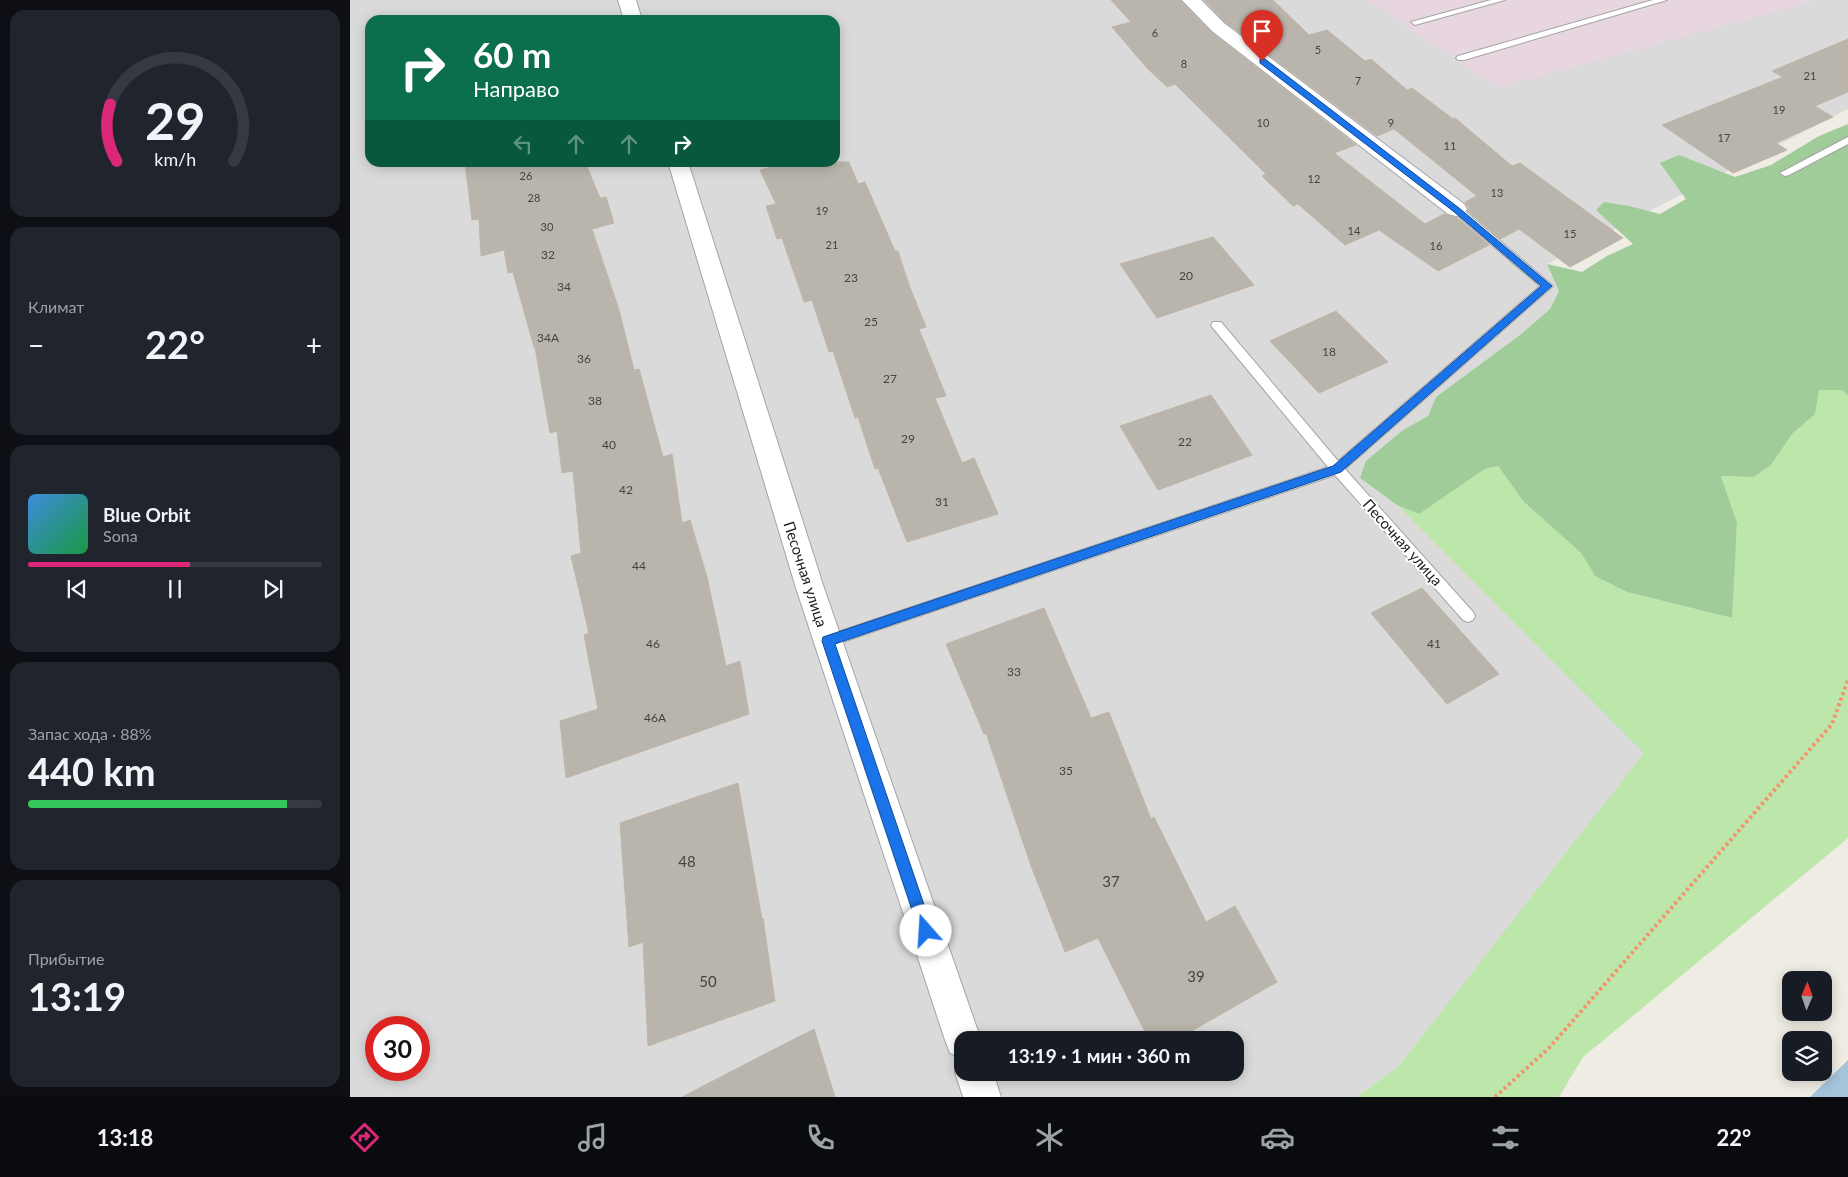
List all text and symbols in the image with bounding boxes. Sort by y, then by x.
pin [1241,10,1283,61]
icon: arrive [1248,17,1276,45]
house number: 6 [1152,26,1158,39]
text: 60 m [473,33,551,75]
icon: right [390,35,455,100]
house number: 5 [1315,43,1321,56]
house number: 8 [1181,57,1187,70]
house number: 21 [1804,69,1816,82]
house number: 7 [1355,74,1361,87]
text: Направо [473,75,559,102]
text: 29 [145,89,205,151]
house number: 19 [1773,103,1785,116]
house number: 10 [1257,116,1270,129]
house number: 9 [1388,116,1394,129]
icon: left [509,130,537,158]
icon: ahead [562,130,590,158]
icon: ahead [615,130,643,158]
icon: right [668,130,696,158]
house number: 17 [1718,131,1730,144]
house number: 11 [1444,139,1456,152]
text: km/h [154,148,196,170]
house number: 26 [520,169,532,182]
house number: 12 [1308,172,1320,185]
house number: 13 [1491,186,1503,199]
house number: 28 [528,191,540,204]
house number: 19 [816,204,828,217]
house number: 30 [541,220,554,233]
house number: 14 [1348,224,1361,237]
house number: 15 [1564,227,1576,240]
house number: 21 [826,238,838,251]
house number: 16 [1430,239,1442,252]
house number: 32 [541,247,555,262]
house number: 20 [1179,268,1193,283]
house number: 23 [844,270,858,285]
house number: 34 [557,279,571,294]
text: Климат [28,297,84,316]
house number: 25 [864,314,878,329]
text: 22° [145,321,205,367]
text: − [28,328,44,362]
text: + [306,328,322,362]
house number: 34А [537,330,560,345]
house number: 18 [1322,344,1336,359]
house number: 36 [577,351,591,366]
house number: 27 [883,371,897,386]
house number: 38 [588,393,602,408]
house number: 29 [901,431,915,446]
house number: 22 [1178,434,1192,449]
house number: 40 [602,437,616,452]
house number: 42 [619,482,633,497]
house number: 31 [935,494,949,509]
street label: Песочная улица [1359,495,1447,589]
text: Blue Orbit [103,503,191,526]
street label: Песочная улица [780,519,832,629]
text: Sona [103,526,138,545]
house number: 44 [632,558,646,573]
icon: previous [63,575,91,603]
icon: pause [161,575,189,603]
icon: next [259,575,287,603]
house number: 46 [646,636,660,651]
house number: 41 [1427,636,1441,651]
house number: 33 [1007,664,1021,679]
house number: 46А [644,710,667,725]
text: Запас хода · 88% [28,724,152,743]
text: 440 km [28,748,156,794]
house number: 35 [1059,763,1073,778]
house number: 48 [678,852,696,870]
house number: 37 [1102,872,1120,890]
position arrow [899,904,951,956]
text: Прибытие [28,949,104,968]
house number: 39 [1187,967,1205,985]
north arrow [1782,971,1832,1021]
map controls [1782,971,1832,1081]
house number: 50 [699,972,717,990]
text: 13:19 [28,973,126,1019]
speed limit sign: 30 [365,1016,430,1081]
button: layers [1782,1031,1832,1081]
text: 13:19 · 1 мин · 360 m [1008,1044,1190,1067]
icon: directions [347,1120,382,1155]
icon: music [575,1120,610,1155]
icon: phone [803,1120,838,1155]
icon: climate [1032,1120,1067,1155]
icon: car [1260,1120,1295,1155]
icon: filters [1488,1120,1523,1155]
text: 13:18 [97,1124,153,1151]
text: 22° [1717,1124,1751,1151]

